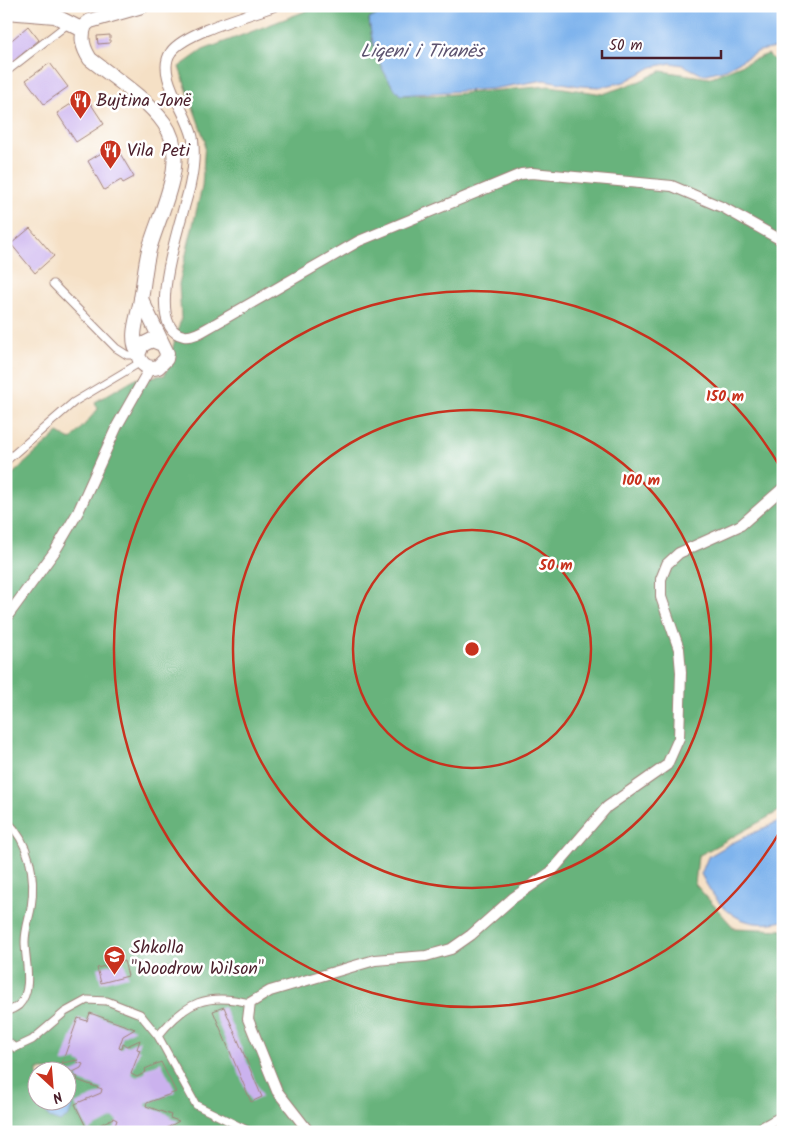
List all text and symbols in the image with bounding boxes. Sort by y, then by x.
scale bar [602,28,720,60]
text: 50 m [609,34,643,58]
water label: Liqeni i Tiranës [360,37,486,67]
place label: Bujtina Jonë [96,87,191,116]
restaurant icon: Bujtina Jonë [68,88,92,119]
place label: Vila Peti [127,137,191,166]
restaurant icon: Vila Peti [99,138,123,169]
text: 150 m [706,385,744,409]
text: 100 m [622,469,660,493]
text: 50 m [538,554,573,578]
centre of rings [463,640,481,658]
place label: Shkolla "Woodrow Wilson" [131,934,264,984]
school or university icon: Shkolla "Woodrow Wilson" [103,945,127,976]
north arrow [28,1060,78,1110]
text: N [48,1085,66,1109]

